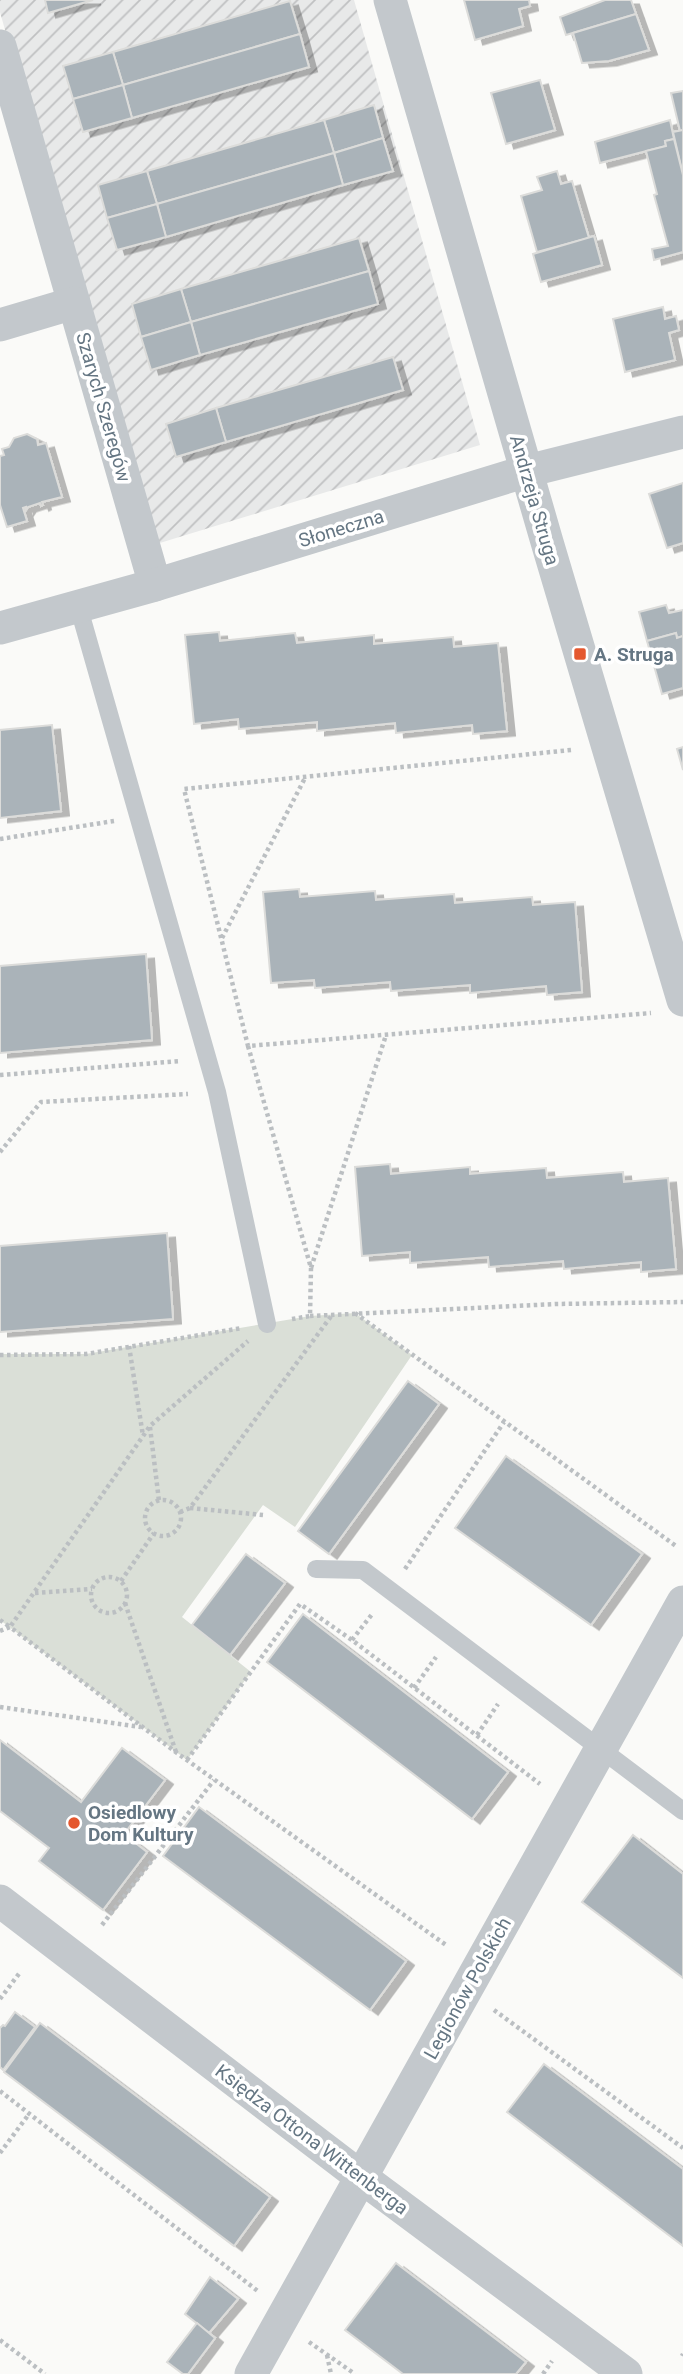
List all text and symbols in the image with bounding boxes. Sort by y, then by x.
street label: Szarych Szeregów [71,330,136,485]
street label: Andrzeja Struga [505,432,564,568]
street label: Słoneczna [296,505,387,552]
place label: A. Struga [594,643,674,666]
marker: A. Struga [572,646,588,662]
place label: Osiedlowy Dom Kultury [88,1801,194,1846]
marker: Osiedlowy Dom Kultury [66,1815,82,1831]
street label: Legionów Polskich [419,1913,516,2063]
street label: Księdza Ottona Wittenberga [211,2059,413,2220]

